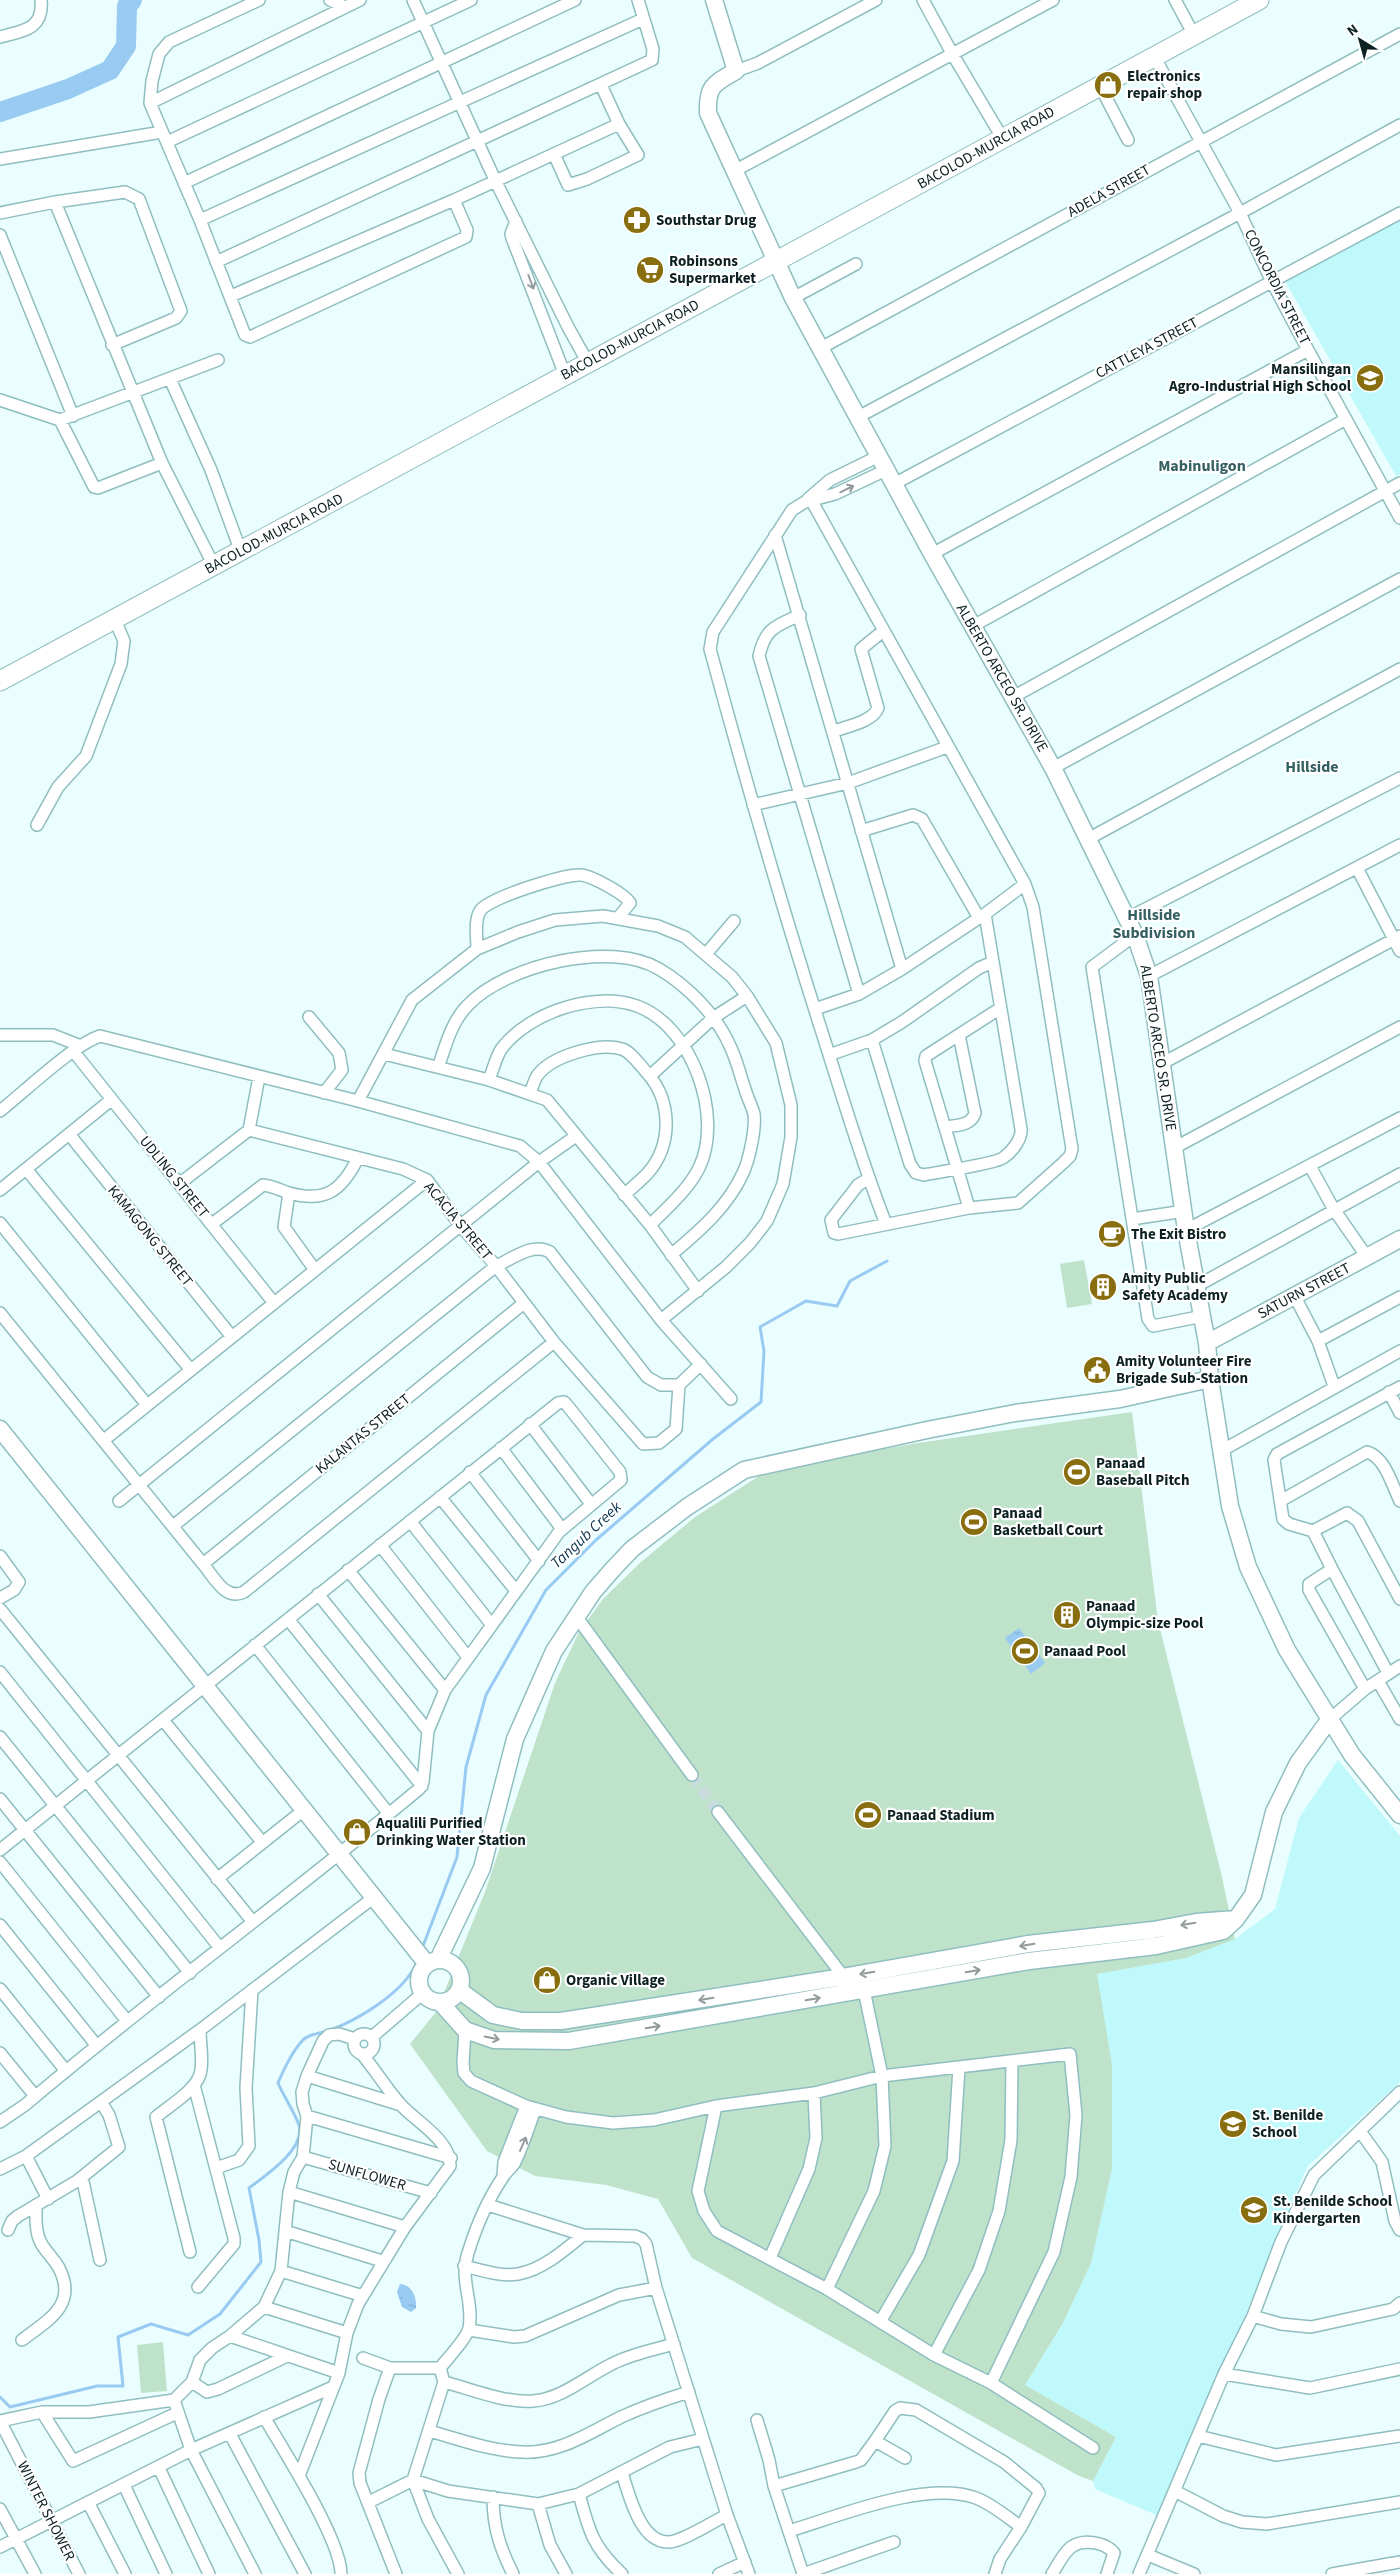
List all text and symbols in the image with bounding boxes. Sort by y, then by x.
north arrow [1335,15,1385,65]
text: N [1343,20,1363,41]
place label: Electronics repair shop [1127,66,1203,104]
shop icon: Electronics repair shop [1093,70,1123,100]
street label: BACOLOD-MURCIA ROAD [913,101,1059,195]
street label: ADELA STREET [1064,160,1154,222]
pharmacy icon: Southstar Drug [622,205,652,235]
place label: Southstar Drug [656,210,756,231]
street label: CONCORDIA STREET [1239,226,1315,348]
place label: Robinsons Supermarket [669,251,756,289]
supermarket icon: Robinsons Supermarket [635,255,665,285]
one-way arrow [527,274,536,289]
street label: BACOLOD-MURCIA ROAD [557,295,703,385]
street label: CATTLEYA STREET [1092,312,1202,384]
place label: Mansilingan Agro-Industrial High School [1168,359,1352,397]
school or university icon: Mansilingan Agro-Industrial High School [1355,363,1385,393]
district label: Mabinuligon [1158,455,1246,477]
one-way arrow [839,483,854,493]
street label: BACOLOD-MURCIA ROAD [201,489,347,579]
street label: ALBERTO ARCEO SR. DRIVE [951,600,1053,756]
district label: Hillside [1285,756,1339,778]
district label: Hillside Subdivision [1112,904,1196,944]
street label: ALBERTO ARCEO SR. DRIVE [1134,963,1182,1133]
street label: UDLING STREET [134,1131,214,1223]
street label: ACACIA STREET [419,1177,497,1265]
street label: KAMAGONG STREET [103,1181,197,1291]
cafe icon: The Exit Bistro [1097,1219,1127,1249]
place label: The Exit Bistro [1131,1224,1226,1245]
street label: SATURN STREET [1254,1258,1354,1324]
place label: Amity Public Safety Academy [1121,1268,1228,1306]
building icon: Amity Public Safety Academy [1088,1272,1118,1302]
place label: Amity Volunteer Fire Brigade Sub-Station [1115,1351,1252,1389]
public building icon: Amity Volunteer Fire Brigade Sub-Station [1082,1355,1112,1385]
street label: KALANTAS STREET [311,1389,415,1479]
place label: Panaad Baseball Pitch [1096,1453,1189,1491]
sports icon: Panaad Baseball Pitch [1062,1457,1092,1487]
water label: Tangub Creek [546,1496,627,1574]
place label: Panaad Basketball Court [993,1503,1103,1541]
sports icon: Panaad Basketball Court [959,1507,989,1537]
place label: Panaad Olympic-size Pool [1086,1596,1204,1634]
building icon: Panaad Olympic-size Pool [1052,1600,1082,1630]
sports icon: Panaad Pool [1010,1636,1040,1666]
place label: Panaad Pool [1044,1641,1127,1662]
sports icon: Panaad Stadium [853,1800,883,1830]
place label: Panaad Stadium [887,1805,995,1826]
place label: Aqualili Purified Drinking Water Station [375,1813,526,1851]
shop icon: Aqualili Purified Drinking Water Station [342,1817,372,1847]
one-way arrow [1180,1919,1196,1929]
one-way arrow [1019,1940,1035,1950]
shop icon: Organic Village [532,1965,562,1995]
one-way arrow [965,1966,981,1976]
one-way arrow [859,1969,875,1978]
place label: Organic Village [566,1970,665,1991]
one-way arrow [805,1993,821,2003]
one-way arrow [699,1994,715,2004]
one-way arrow [645,2022,661,2032]
one-way arrow [484,2034,500,2043]
place label: St. Benilde School [1252,2105,1323,2143]
school or university icon: St. Benilde School [1218,2109,1248,2139]
one-way arrow [518,2137,528,2152]
street label: SUNFLOWER [326,2154,409,2196]
place label: St. Benilde School Kindergarten [1273,2191,1393,2229]
school or university icon: St. Benilde School Kindergarten [1239,2195,1269,2225]
street label: WINTER SHOWER [12,2458,80,2565]

